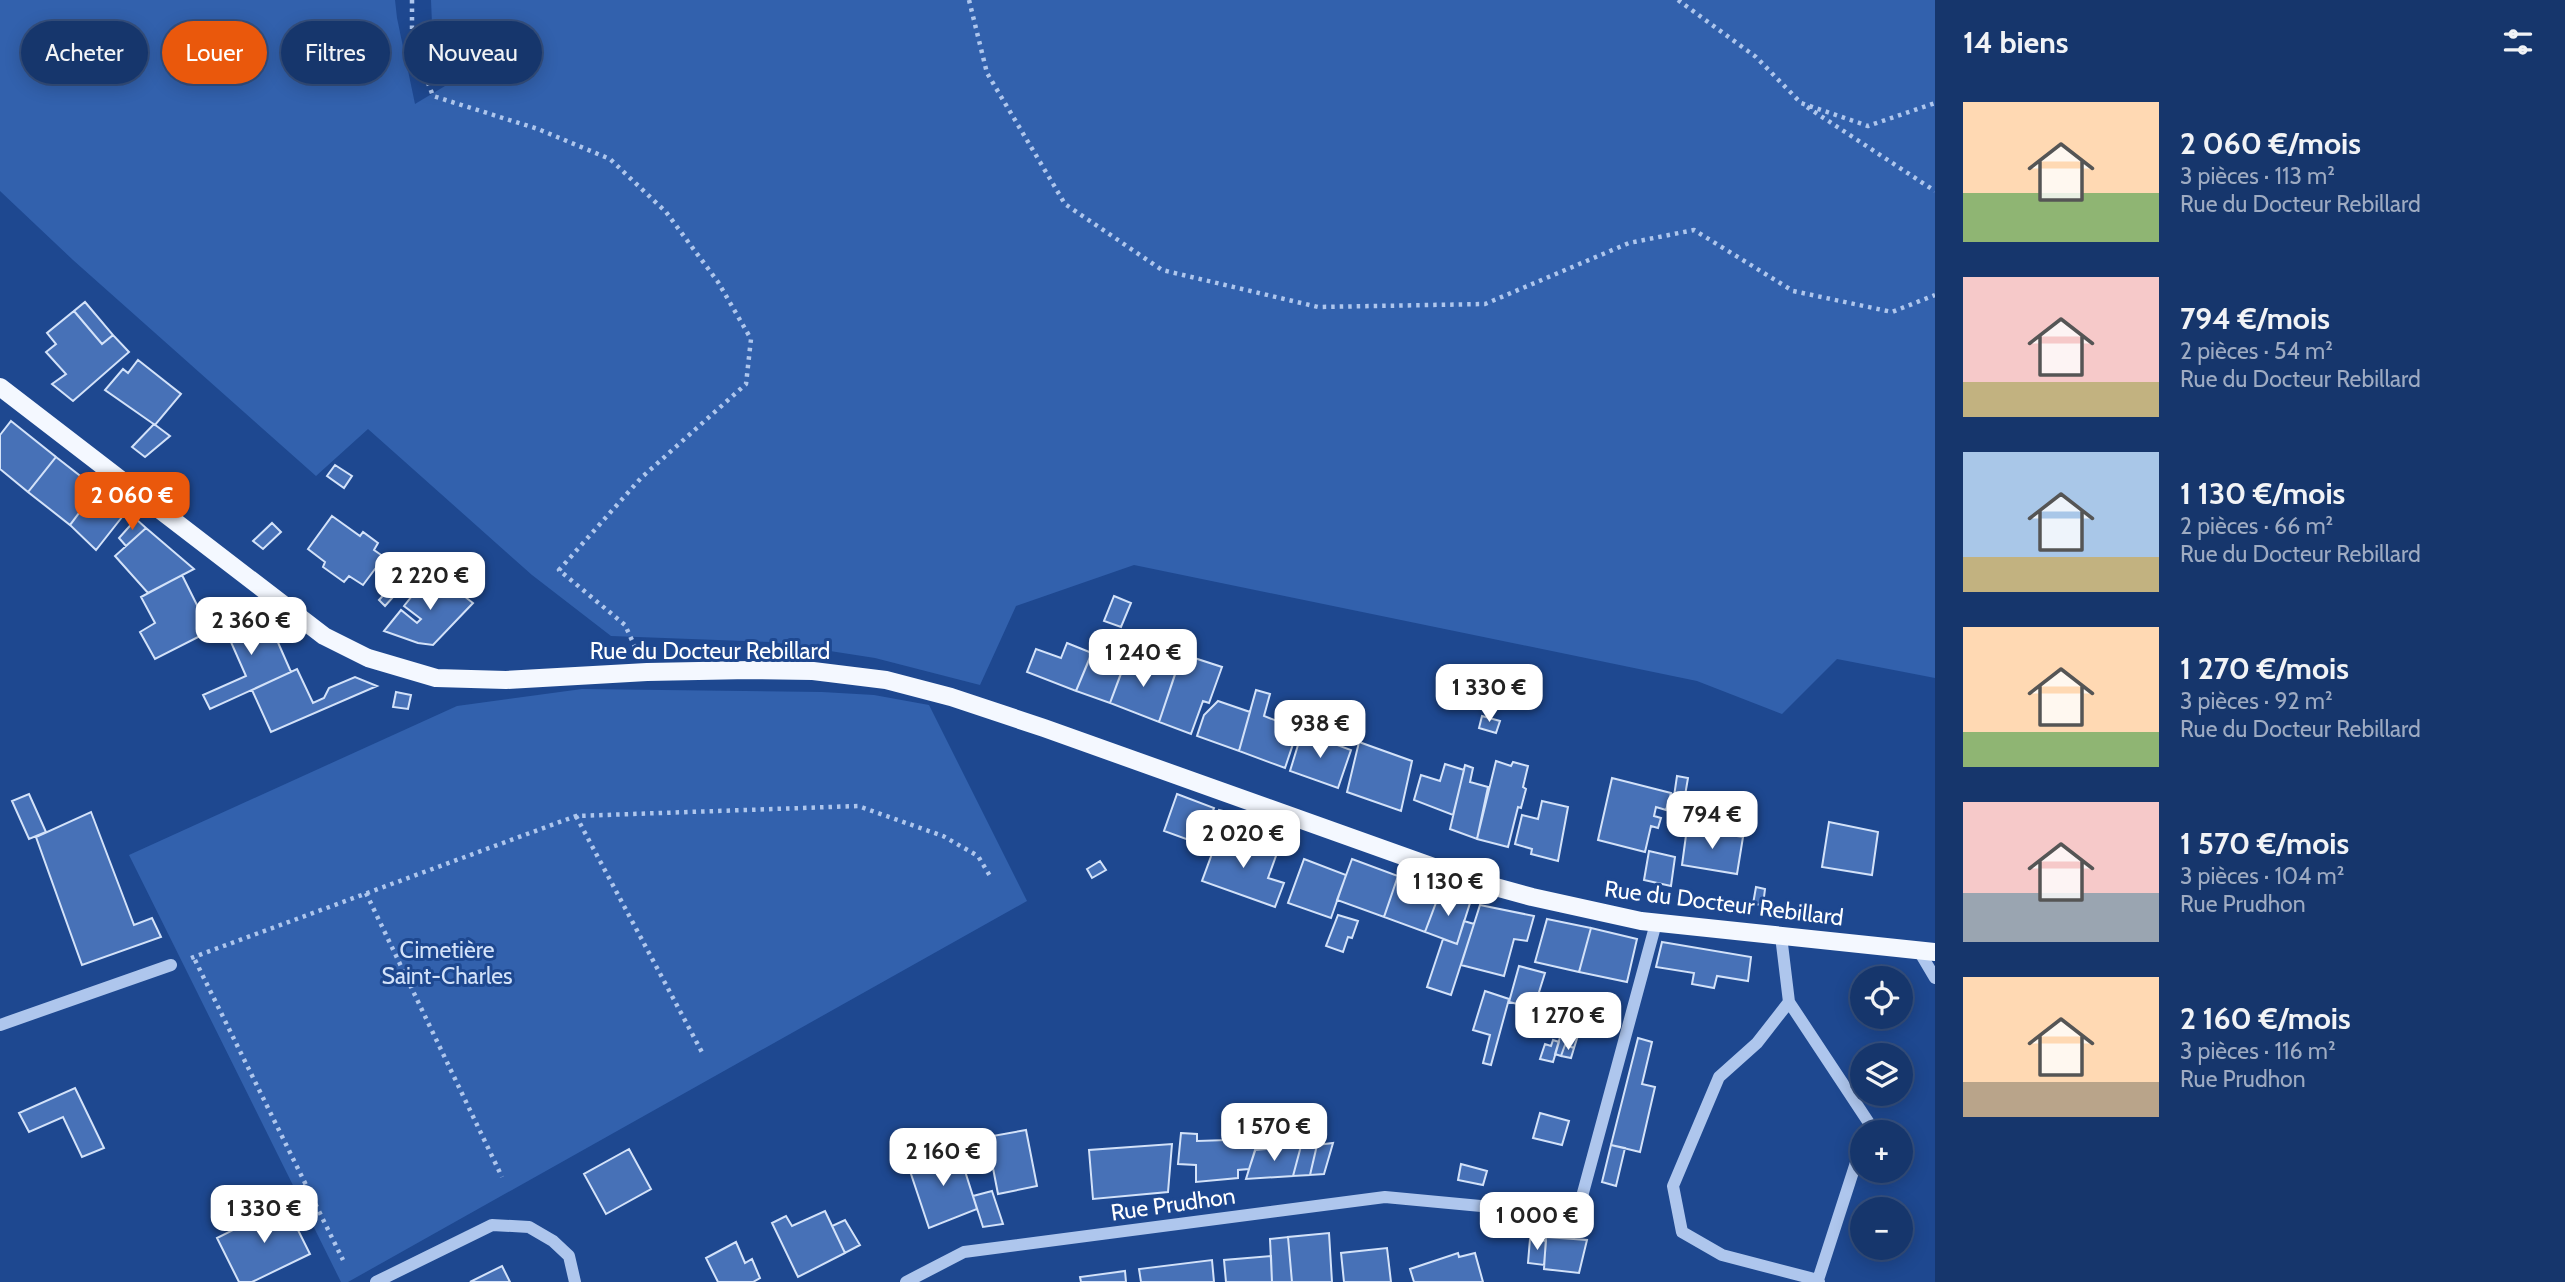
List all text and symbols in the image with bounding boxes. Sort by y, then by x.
chip: Acheter [21,21,148,84]
chip: Louer [162,21,267,84]
chip: Filtres [281,21,390,84]
chip: Nouveau [404,21,542,84]
icon: filters [2499,23,2537,61]
text: 14 biens [1963,24,2068,61]
text: 2 060 €/mois [2180,125,2361,162]
icon: home [2019,130,2103,214]
text: 3 pièces · 113 m² [2180,162,2335,190]
text: Rue du Docteur Rebillard [2180,190,2421,218]
text: 794 €/mois [2180,300,2330,337]
icon: home [2019,305,2103,389]
text: 2 pièces · 54 m² [2180,337,2333,365]
text: Rue du Docteur Rebillard [2180,365,2421,393]
pin: 2 060 € [67,472,197,532]
text: 1 130 €/mois [2180,475,2345,512]
icon: home [2019,480,2103,564]
text: 2 060 € [91,481,173,509]
text: 2 pièces · 66 m² [2180,512,2333,540]
text: Rue du Docteur Rebillard [2180,540,2421,568]
pin: 2 220 € [365,552,495,612]
text: 2 220 € [391,561,469,589]
pin: 2 360 € [186,598,316,657]
text: 2 360 € [212,606,290,634]
pin: 1 240 € [1078,630,1208,689]
street label: Rue du Docteur Rebillard [590,637,830,665]
text: 1 240 € [1105,638,1181,666]
text: 1 270 €/mois [2180,650,2349,687]
icon: home [2019,655,2103,739]
pin: 1 330 € [1424,664,1554,724]
text: 1 330 € [1452,673,1526,701]
text: 3 pièces · 92 m² [2180,687,2333,715]
pin: 938 € [1271,700,1369,760]
text: 938 € [1290,709,1350,737]
text: Rue du Docteur Rebillard [2180,715,2421,743]
pin: 794 € [1663,792,1761,851]
text: 794 € [1683,800,1741,828]
pin: 2 020 € [1178,810,1308,870]
text: 2 020 € [1202,819,1284,847]
text: 1 570 €/mois [2180,825,2349,862]
icon: home [2019,830,2103,914]
pin: 1 130 € [1383,858,1513,918]
text: 3 pièces · 104 m² [2180,862,2344,890]
text: 1 130 € [1413,867,1483,895]
street label: Rue du Docteur Rebillard [1603,874,1845,932]
text: Rue Prudhon [2180,890,2306,918]
park label: Cimetière Saint-Charles [381,936,513,990]
map controls [1850,966,1913,1260]
button: locate [1850,966,1913,1029]
pin: 1 270 € [1503,992,1633,1052]
text: 2 160 €/mois [2180,1000,2351,1037]
text: 1 270 € [1531,1001,1605,1029]
icon: home [2019,1005,2103,1089]
text: 3 pièces · 116 m² [2180,1037,2336,1065]
button: layers [1850,1043,1913,1106]
text: Rue Prudhon [2180,1065,2306,1093]
pin: 1 570 € [1209,1104,1339,1163]
text: 1 570 € [1237,1112,1311,1140]
button: + [1850,1120,1913,1183]
pin: 2 160 € [878,1128,1008,1188]
text: 2 160 € [906,1137,980,1165]
street label: Rue Prudhon [1109,1181,1237,1227]
pin: 1 330 € [199,1186,329,1245]
pin: 1 000 € [1472,1192,1602,1252]
text: 1 330 € [227,1194,301,1222]
button: − [1850,1197,1913,1260]
text: 1 000 € [1496,1201,1578,1229]

